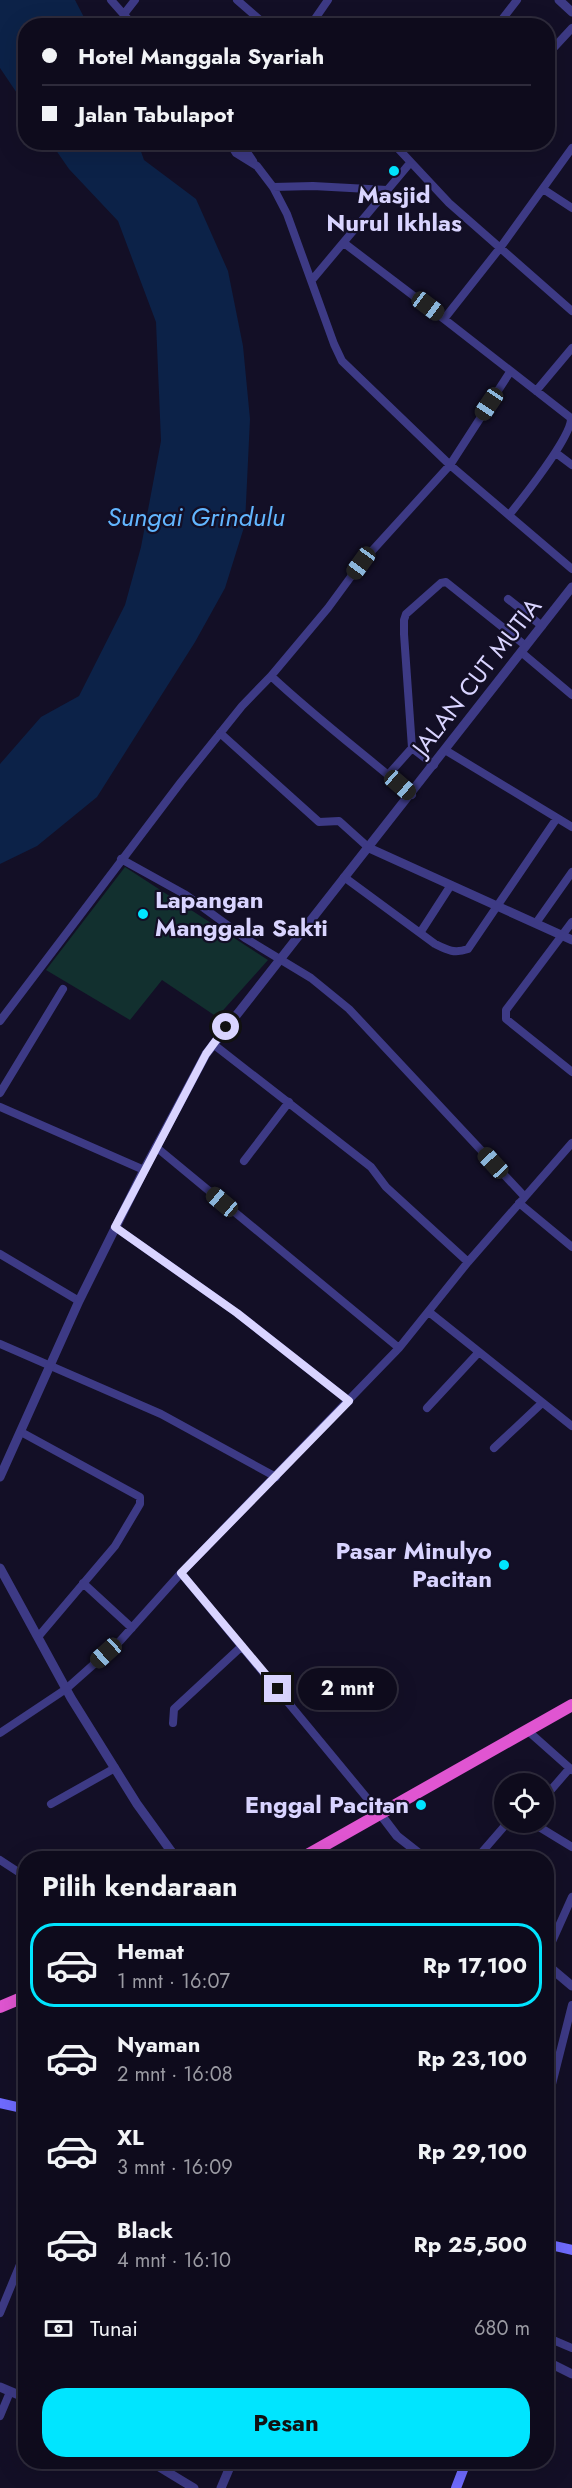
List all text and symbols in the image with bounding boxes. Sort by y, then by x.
text: Hotel Manggala Syariah [78,40,324,72]
text: Jalan Tabulapot [78,98,234,130]
marker: Masjid Nurul Ikhlas [387,164,401,178]
place label: Masjid Nurul Ikhlas [326,177,462,240]
car [408,288,448,324]
car [471,384,507,424]
water label: Sungai Grindulu [107,498,285,536]
car [343,543,379,583]
street label: JALAN CUT MUTIA [402,590,550,765]
car [381,766,419,804]
place label: Lapangan Manggala Sakti [155,882,328,945]
marker: Lapangan Manggala Sakti [136,907,150,921]
route start [212,1013,239,1040]
car [474,1144,512,1182]
car [202,1184,242,1220]
place label: Pasar Minulyo Pacitan [335,1533,492,1596]
marker: Pasar Minulyo Pacitan [497,1558,511,1572]
car [87,1634,125,1672]
callout: 2 mnt [299,1668,398,1710]
text: 2 mnt [321,1674,374,1703]
route end [264,1675,291,1702]
map controls [494,1773,554,1833]
button: locate [494,1773,554,1833]
place label: Enggal Pacitan [245,1787,409,1822]
marker: Enggal Pacitan [414,1798,428,1812]
text: Pilih kendaraan [42,1867,238,1906]
text: Hemat [117,1935,184,1967]
icon: car [45,1938,99,1992]
text: Rp 17,100 [423,1949,527,1981]
text: 1 mnt · 16:07 [117,1967,230,1996]
text: Nyaman [117,2028,200,2060]
icon: car [45,2031,99,2085]
text: Rp 23,100 [417,2042,527,2074]
text: 2 mnt · 16:08 [117,2060,233,2089]
text: XL [117,2121,144,2153]
icon: car [45,2124,99,2178]
text: Rp 29,100 [418,2135,527,2167]
text: 3 mnt · 16:09 [117,2153,233,2182]
text: Black [117,2214,173,2246]
icon: car [45,2217,99,2271]
text: Rp 25,500 [414,2228,527,2260]
text: 4 mnt · 16:10 [117,2246,231,2275]
icon: cash [42,2312,75,2345]
text: Tunai [90,2312,138,2344]
text: 680 m [474,2314,530,2343]
button: Pesan [42,2388,530,2457]

